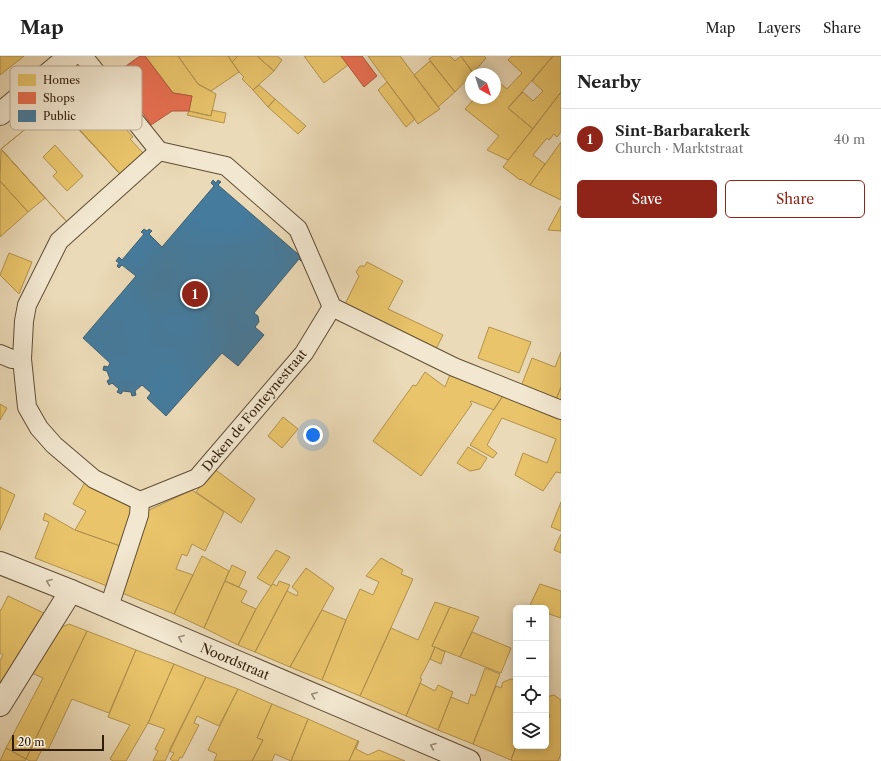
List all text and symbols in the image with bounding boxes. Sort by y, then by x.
text: Map [20,16,64,39]
text: Map [705,19,735,37]
text: Layers [757,19,801,37]
text: Share [823,19,861,37]
legend [10,66,142,130]
north arrow [465,68,501,104]
text: Nearby [577,72,641,92]
text: Homes [43,73,80,87]
text: Shops [43,91,75,105]
text: Public [43,109,76,123]
text: Sint-Barbarakerk [615,121,750,140]
text: 1 [587,131,593,147]
text: 40 m [834,131,865,147]
text: Church · Marktstraat [615,140,743,156]
button: Save [577,180,717,218]
button: Share [725,180,865,218]
pin: 1 [182,279,208,309]
street label: Deken de Fonteynestraat [198,345,310,474]
your location [303,425,323,445]
one-way arrow [45,579,53,587]
map controls [513,605,549,749]
button: + [513,605,549,641]
one-way arrow [178,635,186,643]
street label: Noordstraat [198,639,272,683]
button: − [513,641,549,677]
button: locate [513,677,549,713]
one-way arrow [310,691,317,699]
button: layers [513,713,549,749]
scale bar [12,733,104,752]
text: 20 m [18,735,44,749]
one-way arrow [430,742,437,750]

